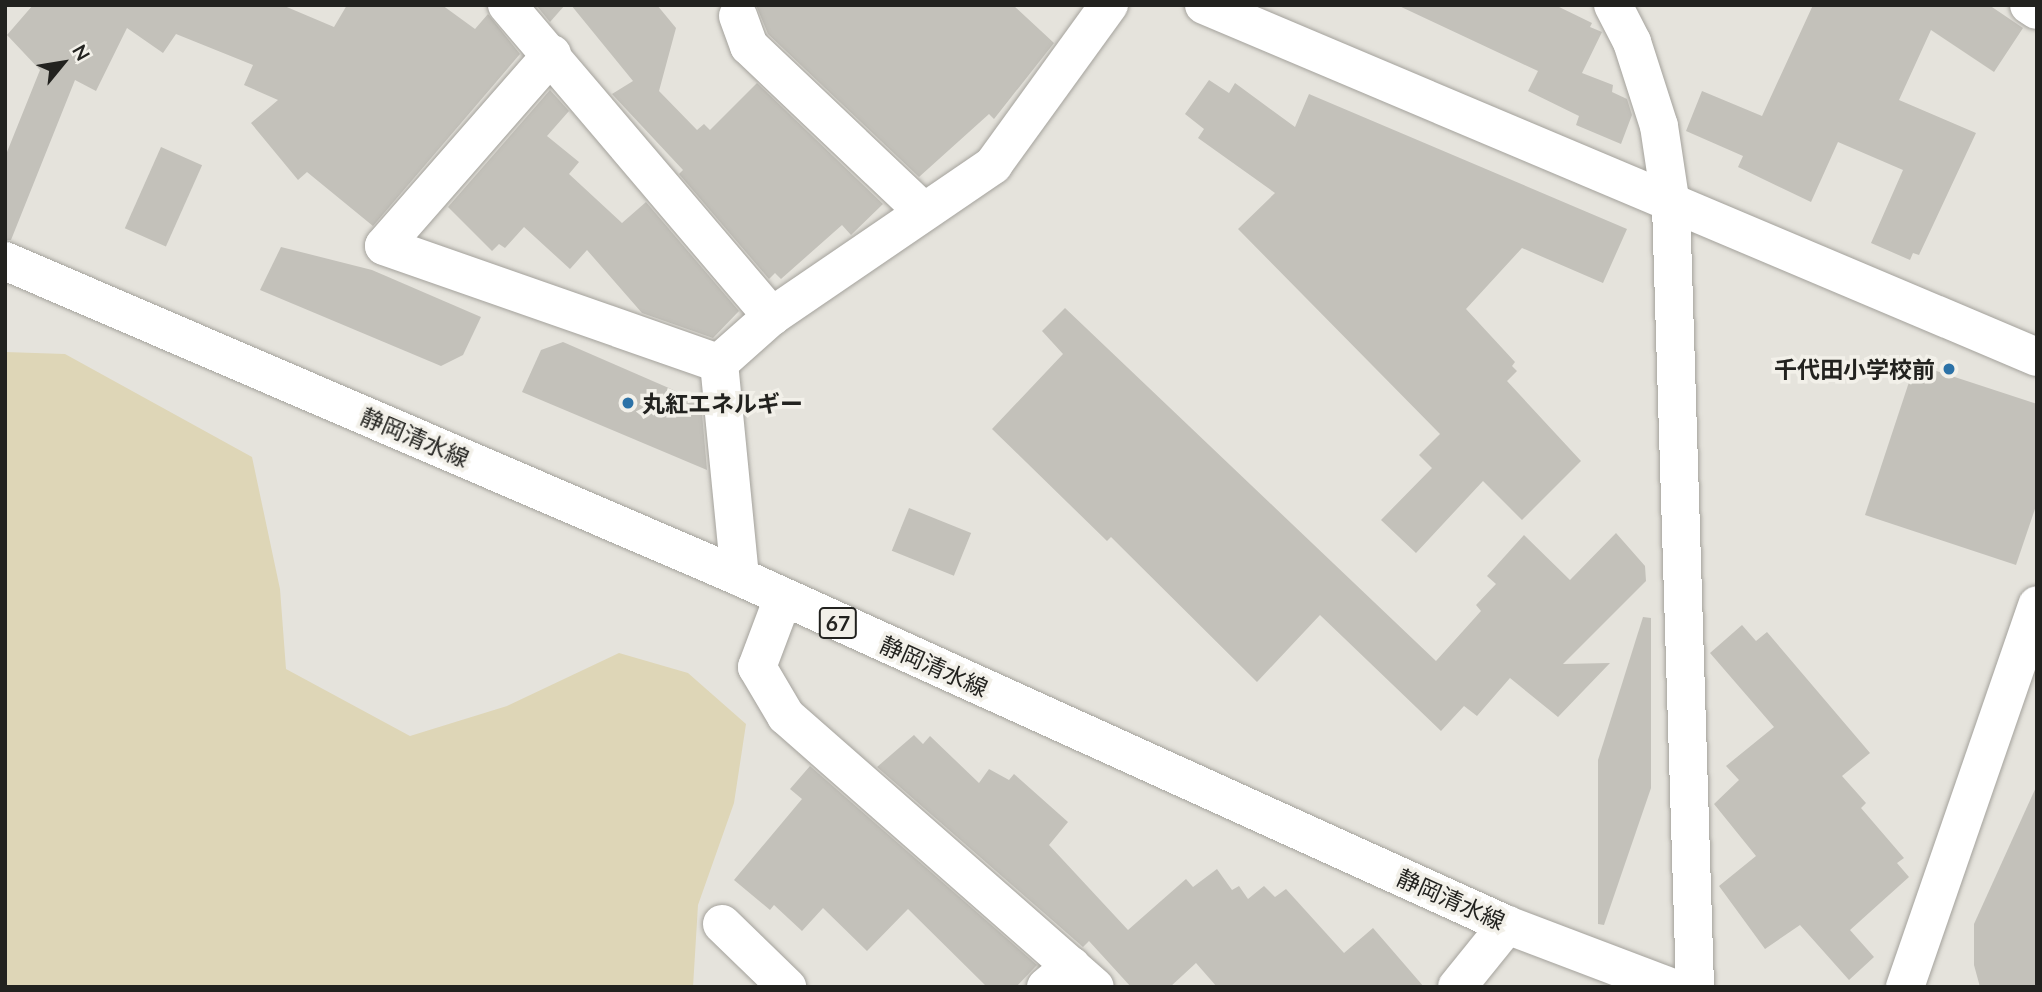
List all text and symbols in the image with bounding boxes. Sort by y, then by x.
north arrow [28,28,98,98]
text: N [68,40,95,64]
place label: 千代田小学校前 [1774,355,1935,383]
marker: 千代田小学校前 [1941,361,1957,377]
place label: 丸紅エネルギー [642,389,803,417]
marker: 丸紅エネルギー [620,395,636,411]
street label: 静岡清水線 [357,402,473,472]
road number: 67 [819,606,857,640]
street label: 静岡清水線 [876,630,992,702]
street label: 静岡清水線 [1393,863,1509,935]

